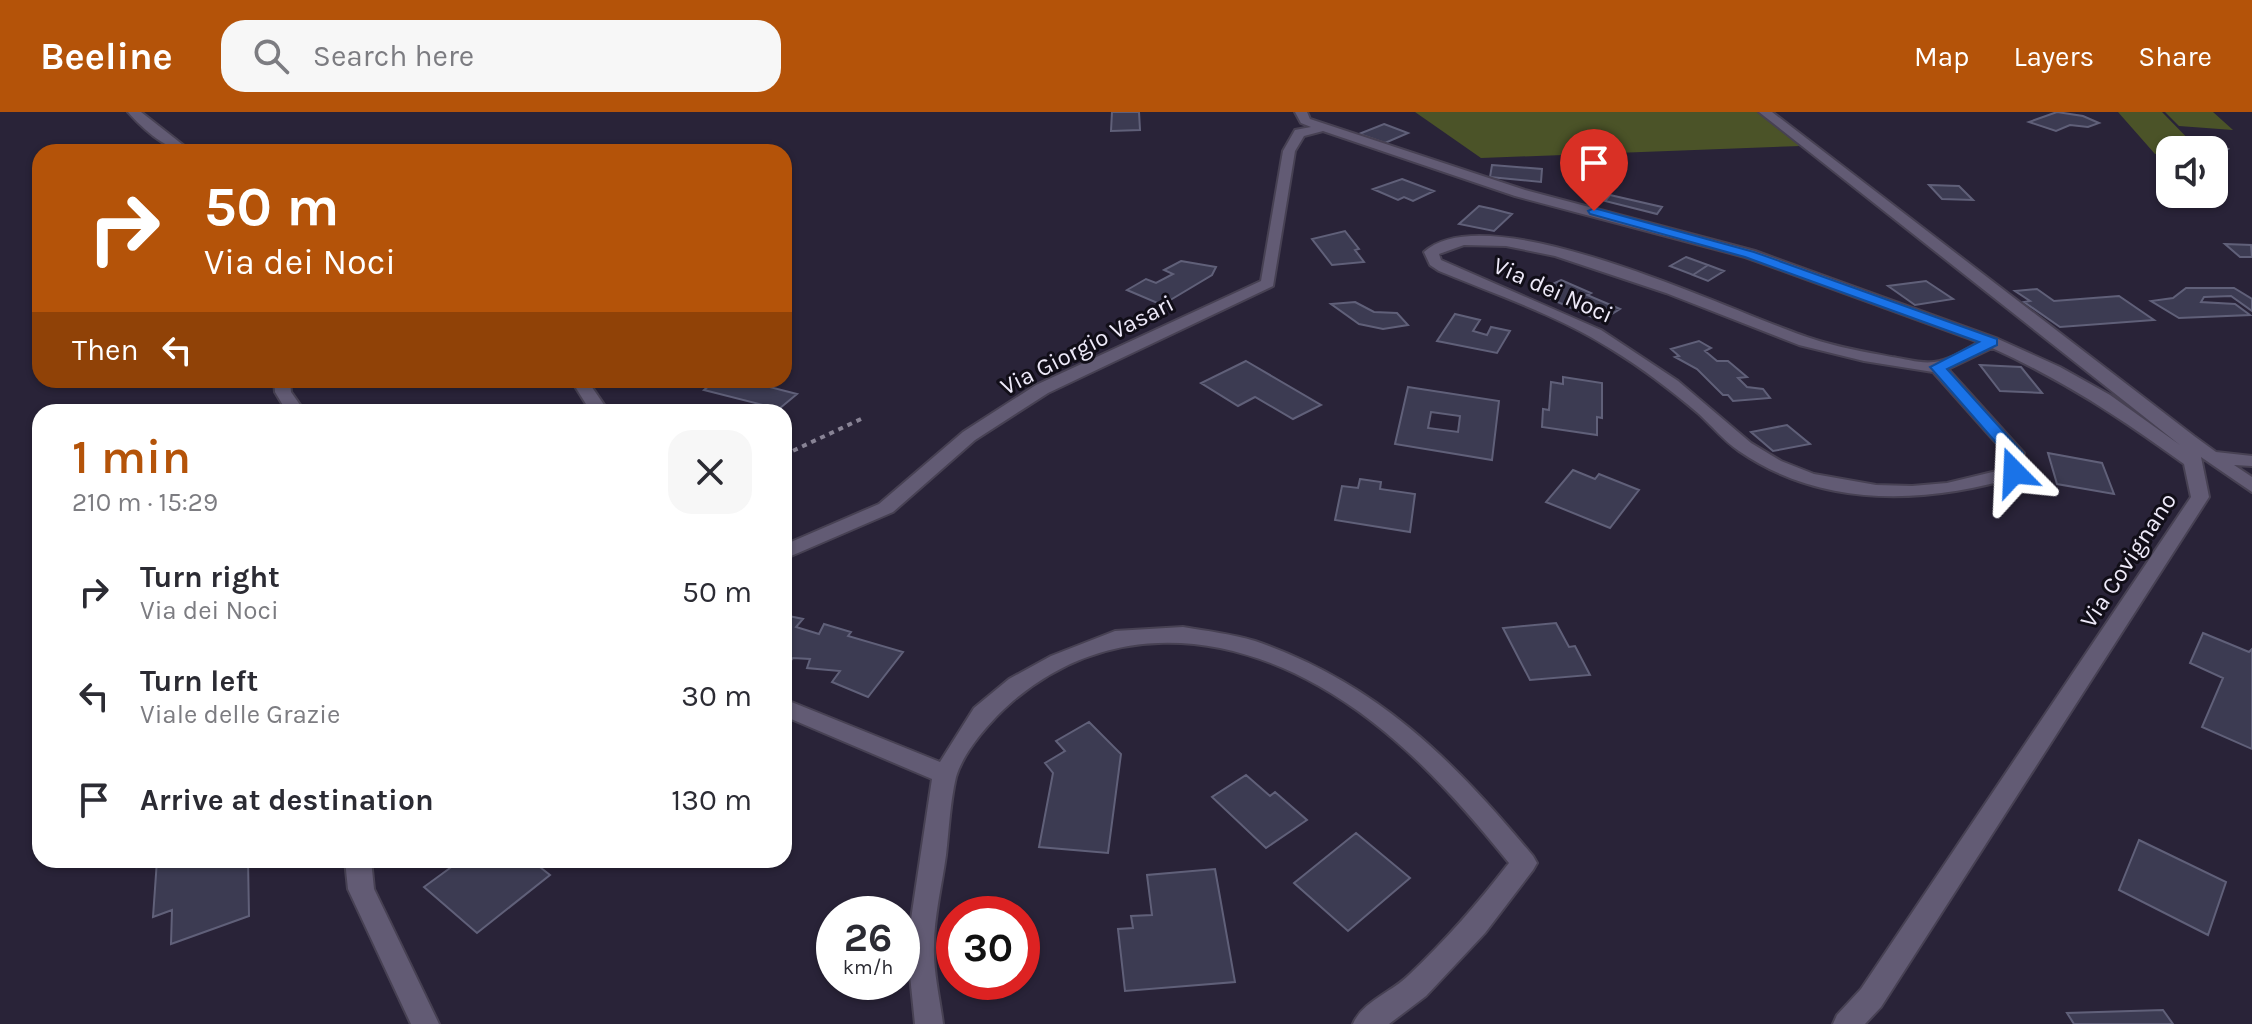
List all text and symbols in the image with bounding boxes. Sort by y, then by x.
search box [221,20,781,92]
text: Beeline [40,34,173,79]
icon: search [249,34,293,78]
text: Search here [313,38,474,74]
text: Map [1914,40,1969,73]
text: Layers [2013,40,2094,73]
text: Share [2138,40,2212,73]
pin [1560,129,1628,211]
map controls [2156,136,2228,208]
button: sound [2156,136,2228,208]
icon: arrive [1572,141,1616,185]
text: 50 m [204,174,339,239]
icon: right [72,176,176,280]
text: Via dei Noci [204,241,396,283]
street label: Via dei Noci [1489,251,1617,329]
street label: Via Giorgio Vasari [996,289,1178,401]
icon: left [155,328,199,372]
text: Then [72,332,139,368]
text: 1 min [72,429,191,485]
button: close [668,430,752,514]
position arrow [1972,430,2056,514]
text: 210 m · 15:29 [72,487,218,518]
street label: Via Covignano [2074,487,2182,633]
text: Turn right [140,559,280,595]
icon: right [72,570,116,614]
text: 50 m [682,574,752,610]
text: Via dei Noci [140,595,279,626]
text: Turn left [140,663,258,699]
icon: left [72,674,116,718]
text: 30 m [681,678,752,714]
text: Viale delle Grazie [140,699,340,730]
icon: arrive [72,778,116,822]
text: Arrive at destination [140,782,434,818]
text: 130 m [671,782,752,818]
speed limit sign: 30 [936,896,1040,1000]
text: 26 [844,914,892,961]
text: km/h [843,956,893,979]

